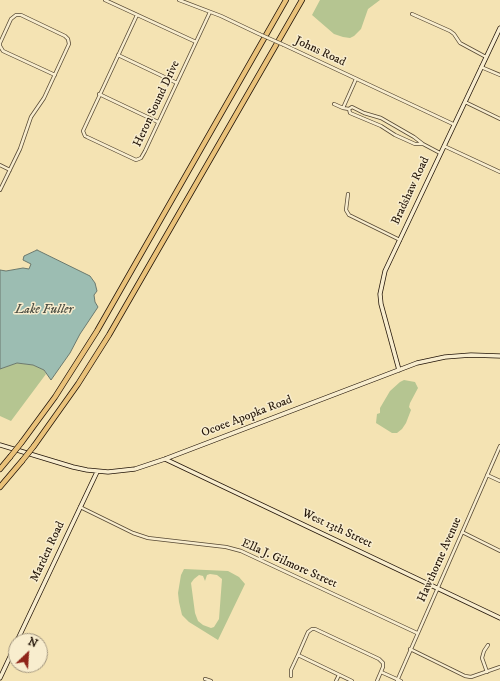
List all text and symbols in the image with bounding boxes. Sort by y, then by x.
street label: Johns Road [292,34,348,70]
street label: Heron Sound Drive [131,59,183,149]
street label: Bradshaw Road [389,155,433,227]
water label: Lake Fuller [15,302,73,318]
street label: Ocoee Apopka Road [200,393,294,441]
street label: West 13th Street [300,506,374,552]
street label: Hawthorne Avenue [415,515,465,605]
street label: Marden Road [28,519,68,585]
street label: Ella J. Gilmore Street [239,536,339,592]
north arrow [8,633,48,673]
text: N [26,635,40,651]

